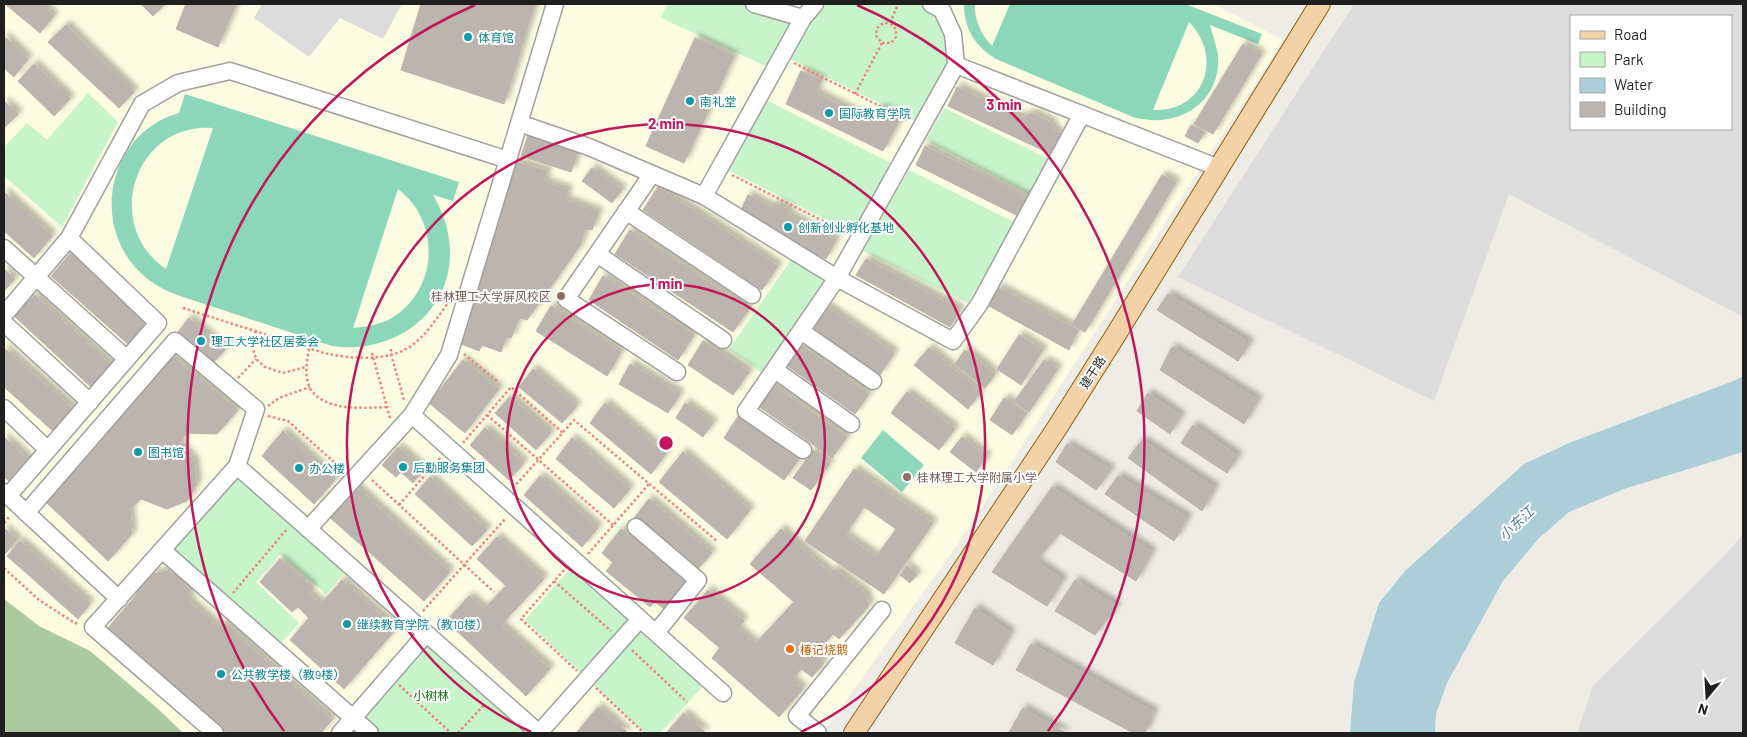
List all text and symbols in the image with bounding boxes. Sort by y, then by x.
legend [1570,15,1732,130]
text: Road [1614,25,1647,43]
place label: 体育馆 [478,30,514,44]
marker: 体育馆 [462,31,474,43]
text: Park [1614,50,1644,68]
text: Water [1614,75,1653,93]
place label: 南礼堂 [700,94,736,108]
marker: 南礼堂 [684,95,696,107]
text: 3 min [986,95,1022,113]
text: Building [1614,100,1667,118]
place label: 国际教育学院 [839,106,911,120]
marker: 国际教育学院 [823,107,835,119]
text: 2 min [648,114,684,132]
place label: 创新创业孵化基地 [798,220,894,234]
marker: 创新创业孵化基地 [782,221,794,233]
text: 1 min [650,274,682,292]
place label: 桂林理工大学屏风校区 [431,289,551,303]
marker: 桂林理工大学屏风校区 [555,290,567,302]
place label: 理工大学社区居委会 [211,334,319,348]
marker: 理工大学社区居委会 [195,335,207,347]
street label: 建干路 [1076,353,1108,391]
centre of rings [657,434,675,452]
place label: 图书馆 [148,445,184,459]
marker: 图书馆 [132,446,144,458]
place label: 后勤服务集团 [413,460,485,474]
place label: 办公楼 [309,461,345,475]
marker: 后勤服务集团 [397,461,409,473]
marker: 办公楼 [293,462,305,474]
place label: 桂林理工大学附属小学 [917,470,1037,484]
marker: 桂林理工大学附属小学 [901,471,913,483]
water label: 小东江 [1495,501,1539,544]
place label: 继续教育学院（教10楼） [357,617,488,631]
marker: 继续教育学院（教10楼） [341,618,353,630]
place label: 椿记烧鹅 [800,642,848,656]
marker: 椿记烧鹅 [784,643,796,655]
place label: 公共教学楼（教9楼） [231,667,345,681]
marker: 公共教学楼（教9楼） [215,668,227,680]
north arrow [1682,672,1732,722]
park label: 小树林 [413,688,449,702]
text: N [1696,700,1710,719]

